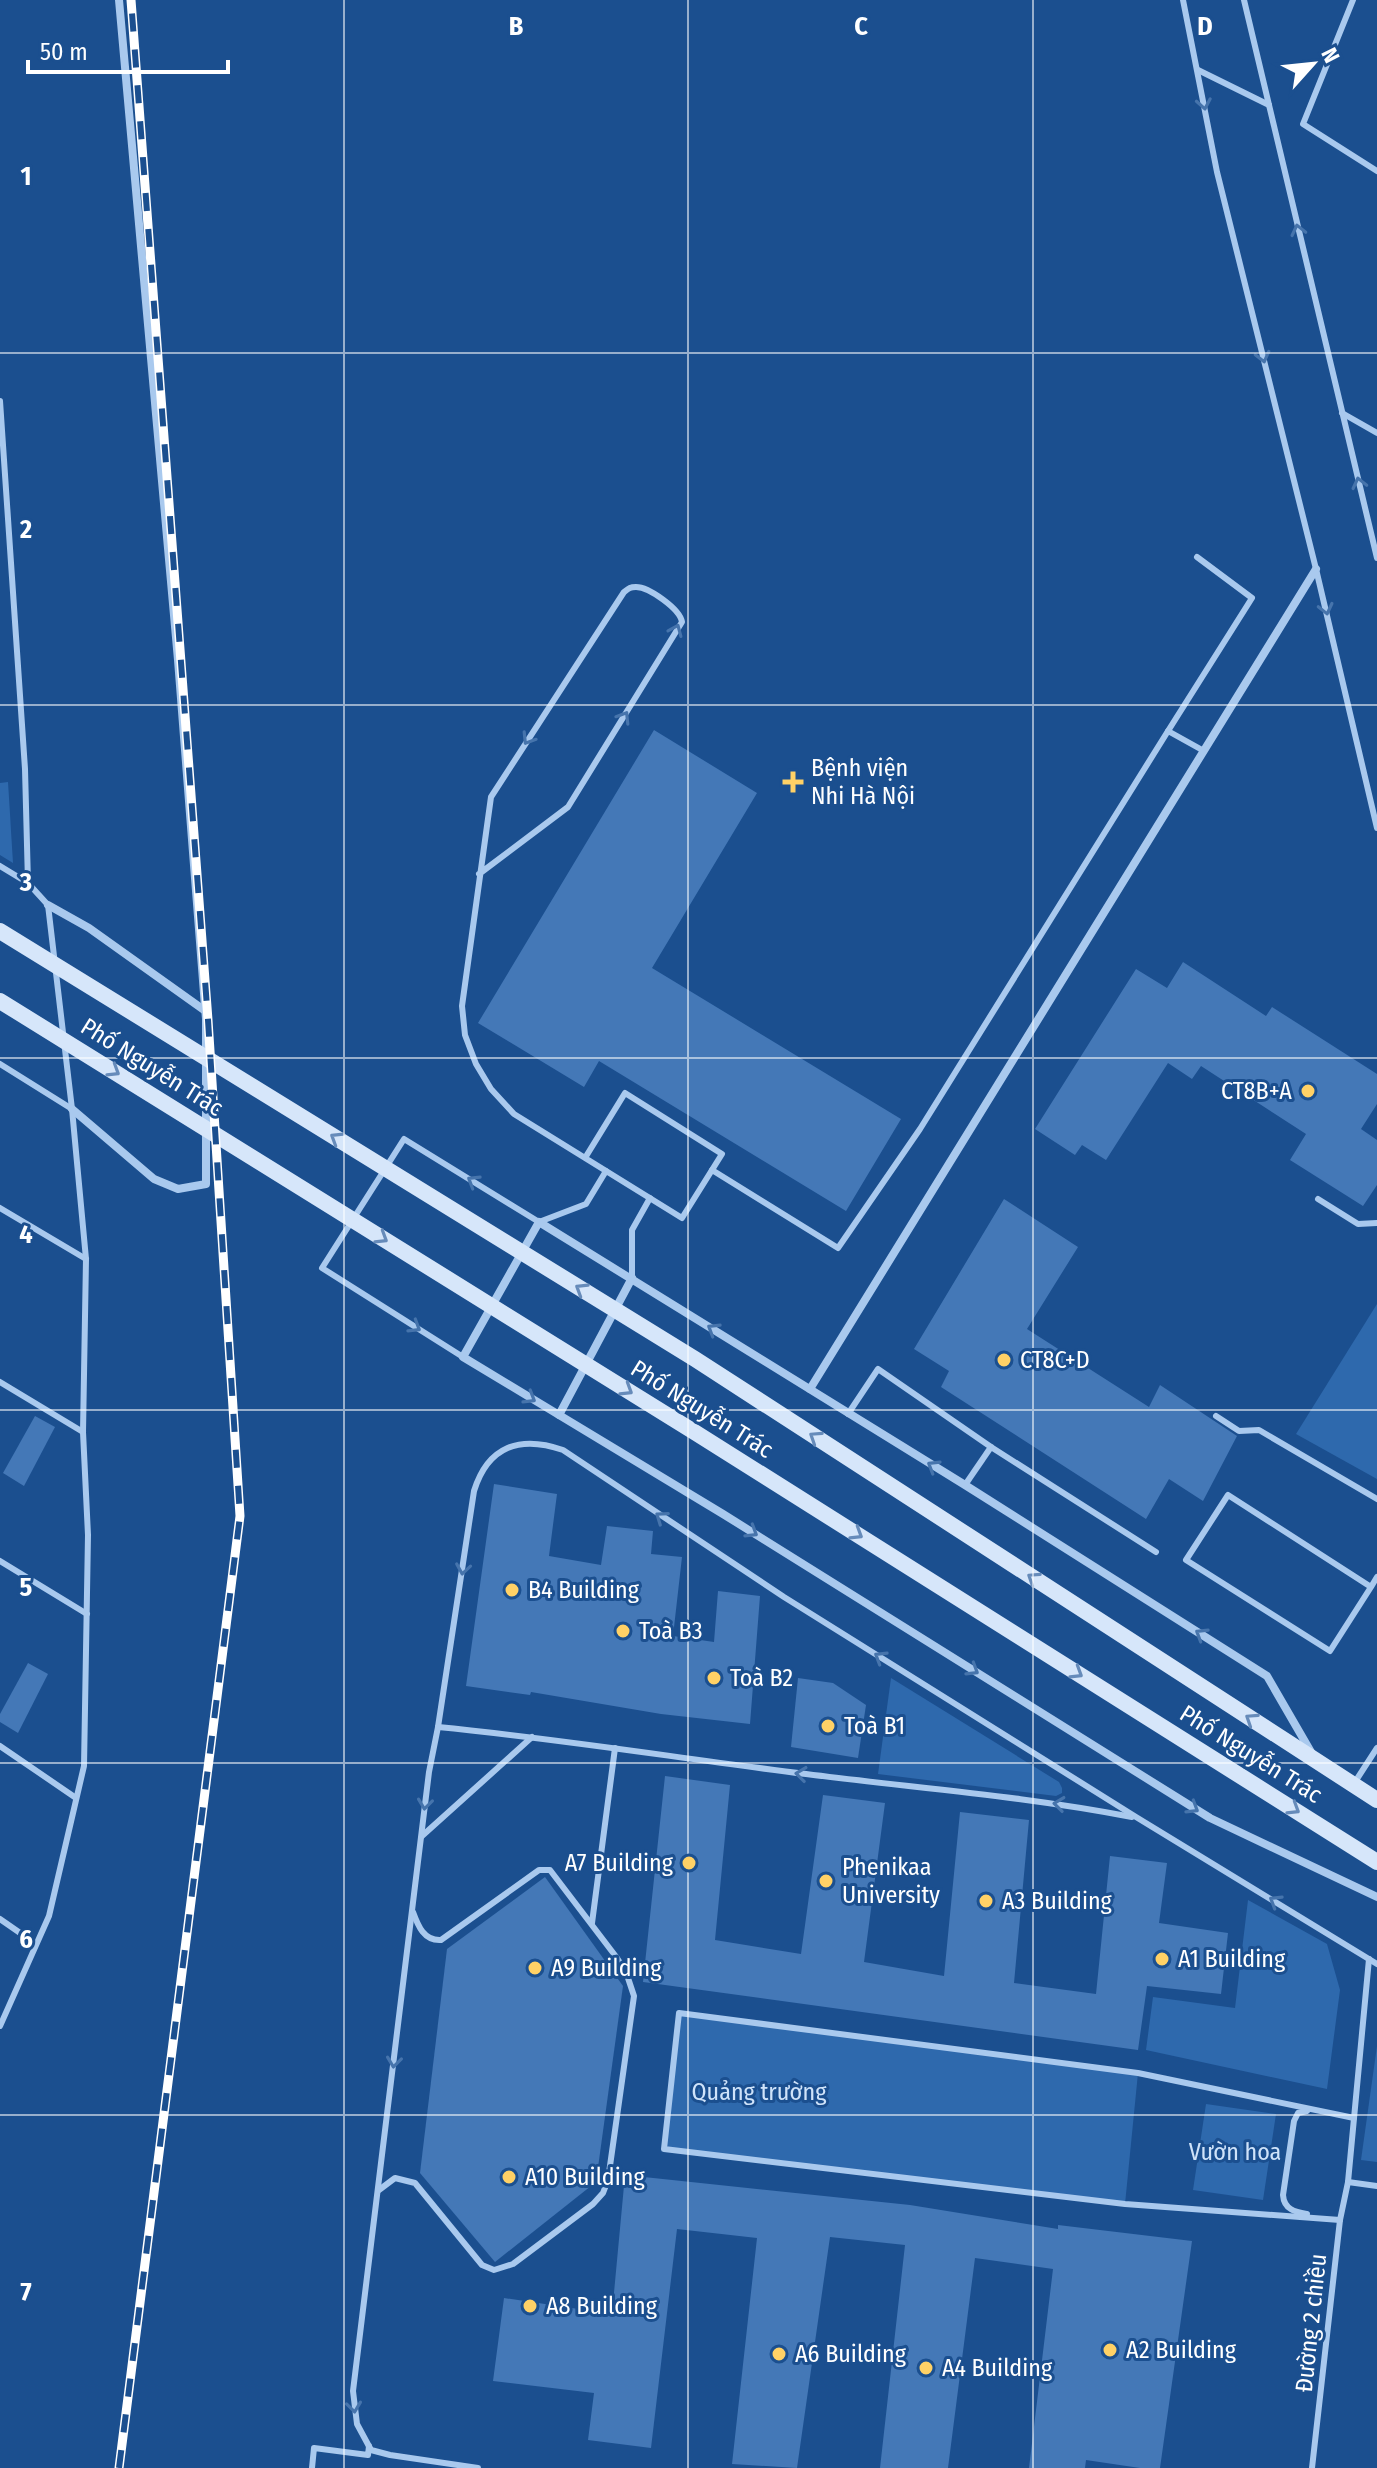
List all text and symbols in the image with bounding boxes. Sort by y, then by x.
text: B [509,11,524,42]
text: C [854,11,868,42]
text: D [1197,11,1213,42]
scale bar [28,24,228,74]
north arrow [1273,24,1353,104]
text: 50 m [40,38,88,66]
text: N [1315,43,1345,67]
one-way arrow [1195,97,1212,110]
text: 1 [21,161,32,192]
one-way arrow [1291,223,1308,237]
one-way arrow [1254,349,1271,363]
one-way arrow [1351,476,1368,490]
text: 2 [19,514,32,545]
one-way arrow [1316,602,1333,616]
one-way arrow [666,623,683,637]
one-way arrow [615,711,630,726]
one-way arrow [522,730,537,745]
place label: Bệnh viện Nhi Hà Nội [811,754,915,810]
marker: Bệnh viện Nhi Hà Nội [782,771,804,793]
text: 3 [19,867,32,898]
street label: Phố Nguyễn Trác [76,1012,228,1122]
one-way arrow [105,1062,120,1077]
place label: CT8B+A [1221,1077,1292,1105]
marker: CT8B+A [1299,1082,1317,1100]
one-way arrow [330,1132,345,1148]
one-way arrow [467,1175,482,1191]
text: 4 [19,1219,33,1250]
one-way arrow [373,1228,388,1244]
one-way arrow [575,1283,590,1299]
one-way arrow [406,1318,421,1333]
one-way arrow [707,1323,721,1338]
place label: CT8C+D [1020,1346,1090,1374]
marker: CT8C+D [995,1351,1013,1369]
street label: Phố Nguyễn Trác [626,1354,778,1464]
one-way arrow [618,1381,633,1396]
one-way arrow [521,1388,536,1403]
one-way arrow [809,1431,824,1446]
one-way arrow [927,1460,942,1475]
one-way arrow [655,1511,669,1526]
one-way arrow [743,1523,758,1538]
one-way arrow [848,1525,863,1540]
one-way arrow [455,1562,472,1575]
text: 5 [20,1572,33,1603]
one-way arrow [1027,1573,1042,1588]
place label: B4 Building [528,1576,640,1604]
marker: B4 Building [503,1581,521,1599]
place label: Toà B3 [639,1617,703,1645]
marker: Toà B3 [614,1622,632,1640]
one-way arrow [1195,1629,1210,1644]
one-way arrow [874,1651,889,1666]
one-way arrow [964,1660,979,1675]
one-way arrow [1068,1663,1083,1678]
place label: Toà B2 [730,1664,793,1692]
marker: Toà B2 [705,1669,723,1687]
street label: Phố Nguyễn Trác [1175,1699,1327,1809]
place label: Toà B1 [844,1712,905,1740]
one-way arrow [1246,1714,1260,1729]
marker: Toà B1 [819,1717,837,1735]
one-way arrow [794,1765,807,1782]
one-way arrow [1052,1795,1065,1812]
one-way arrow [417,1797,434,1811]
one-way arrow [1184,1798,1199,1813]
one-way arrow [1285,1800,1300,1815]
place label: A7 Building [565,1849,674,1877]
place label: Phenikaa University [842,1853,940,1909]
marker: A7 Building [680,1854,698,1872]
marker: Phenikaa University [817,1872,835,1890]
place label: A3 Building [1002,1887,1113,1915]
marker: A3 Building [977,1892,995,1910]
one-way arrow [1269,1895,1284,1911]
text: 6 [19,1924,33,1955]
place label: A1 Building [1178,1945,1286,1973]
marker: A1 Building [1153,1950,1171,1968]
place label: A9 Building [551,1954,662,1982]
marker: A9 Building [526,1959,544,1977]
one-way arrow [386,2056,403,2069]
park label: Quảng trường [692,2078,827,2106]
park label: Vườn hoa [1189,2138,1281,2166]
place label: A10 Building [525,2163,645,2191]
marker: A10 Building [500,2168,518,2186]
street label: Đường 2 chiều [1290,2252,1332,2394]
text: 7 [20,2277,32,2308]
place label: A8 Building [546,2292,658,2320]
marker: A8 Building [521,2297,539,2315]
place label: A2 Building [1126,2336,1237,2364]
place label: A6 Building [795,2340,907,2368]
marker: A2 Building [1101,2341,1119,2359]
marker: A6 Building [770,2345,788,2363]
place label: A4 Building [942,2354,1053,2382]
marker: A4 Building [917,2359,935,2377]
one-way arrow [346,2401,363,2414]

